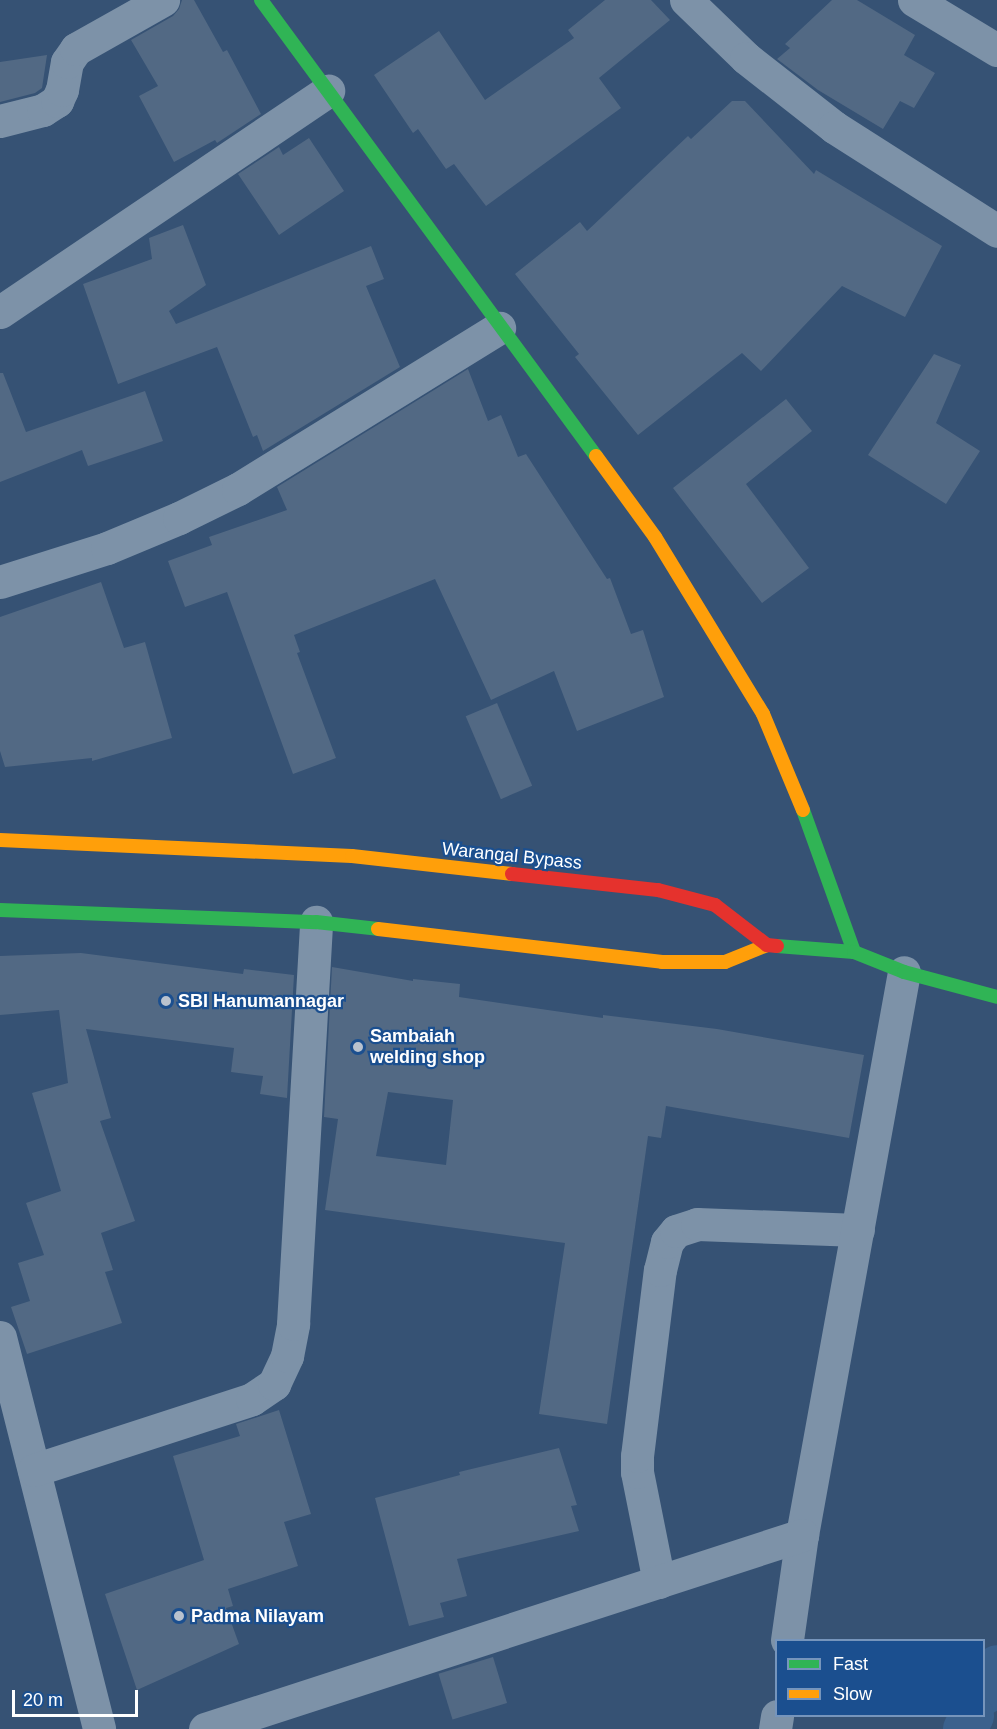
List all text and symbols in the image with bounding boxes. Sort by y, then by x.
street label: Warangal Bypass [441,838,583,874]
place label: SBI Hanumannagar [178,990,344,1012]
marker: SBI Hanumannagar [159,994,173,1008]
place label: Sambaiah welding shop [370,1026,485,1068]
marker: Sambaiah welding shop [351,1040,365,1054]
place label: Padma Nilayam [191,1605,324,1627]
marker: Padma Nilayam [172,1609,186,1623]
legend [775,1639,985,1717]
text: Fast [833,1654,868,1674]
scale bar [15,1678,141,1716]
text: Slow [833,1684,872,1704]
text: 20 m [23,1690,63,1710]

